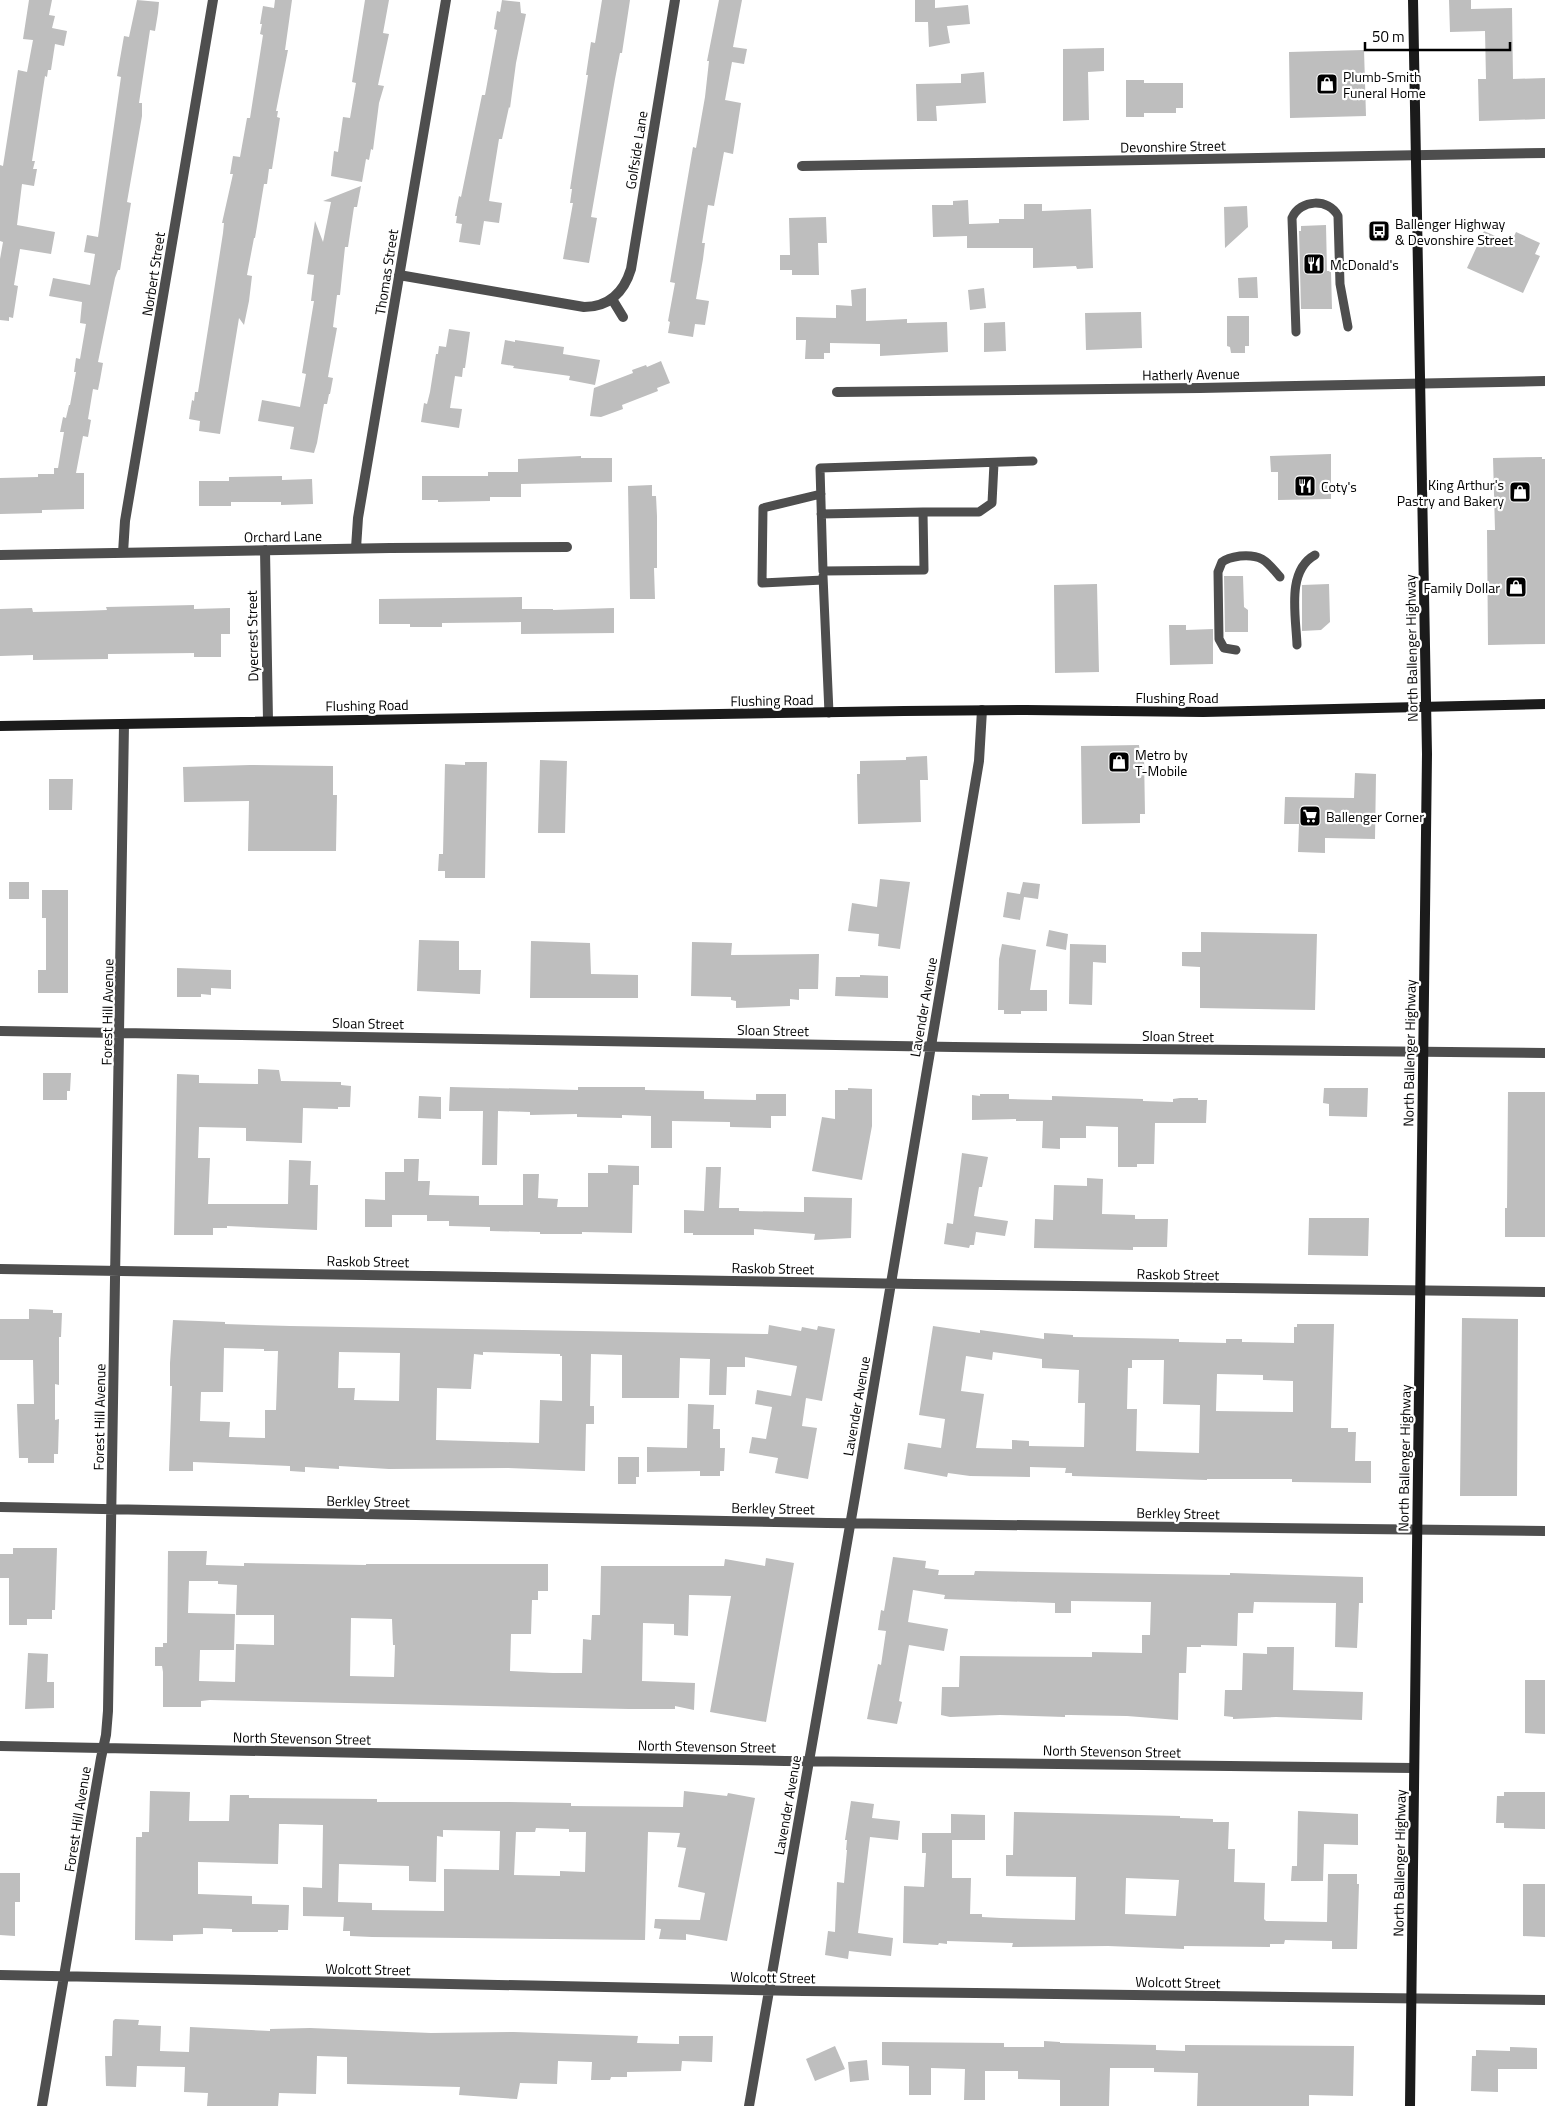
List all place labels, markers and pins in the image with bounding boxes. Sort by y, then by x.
place label: Plumb-Smith Funeral Home [1343,66,1426,103]
shop icon: Plumb-Smith Funeral Home [1315,72,1339,96]
place label: Ballenger Highway & Devonshire Street [1395,213,1513,250]
bus stop icon: Ballenger Highway & Devonshire Street [1367,219,1391,243]
restaurant icon: McDonald's [1302,252,1326,276]
place label: McDonald's [1330,254,1399,275]
restaurant icon: Coty's [1293,474,1317,498]
place label: King Arthur's Pastry and Bakery [1397,474,1504,511]
place label: Coty's [1321,476,1357,497]
shop icon: King Arthur's Pastry and Bakery [1508,480,1532,504]
shop icon: Family Dollar [1504,575,1528,599]
place label: Family Dollar [1423,577,1500,598]
place label: Metro by T-Mobile [1135,744,1188,781]
shop icon: Metro by T-Mobile [1107,750,1131,774]
supermarket icon: Ballenger Corner [1298,804,1322,828]
place label: Ballenger Corner [1326,806,1424,827]

